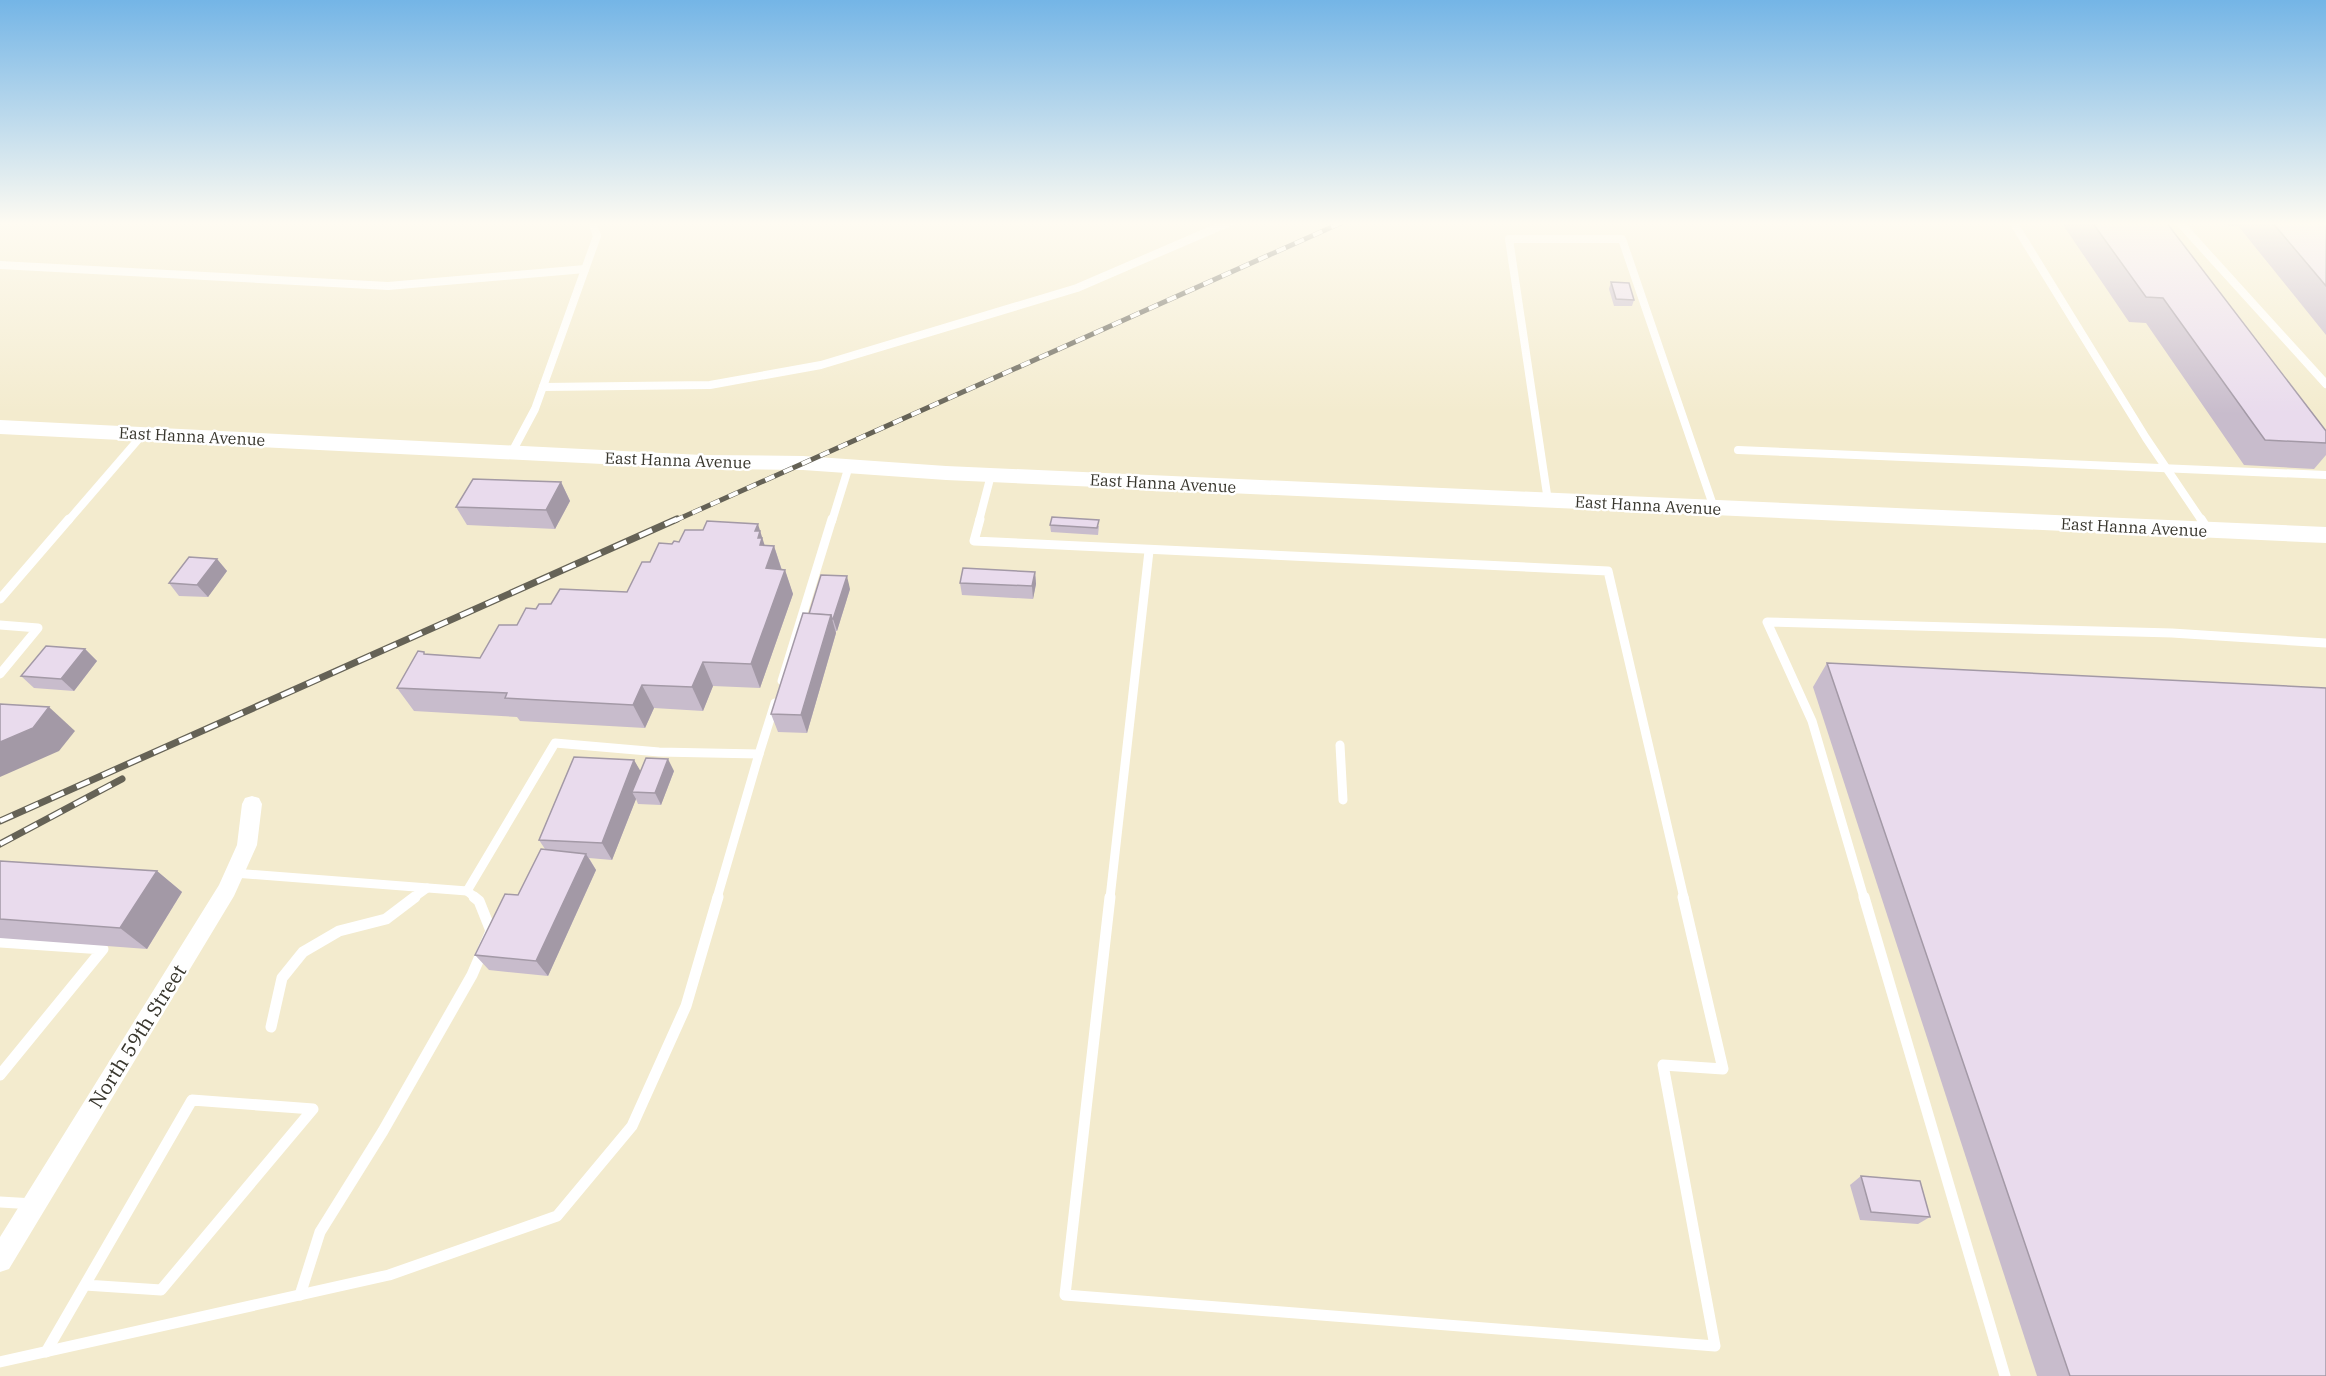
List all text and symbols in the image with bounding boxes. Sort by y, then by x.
street label: East Hanna Avenue [118,422,266,450]
street label: East Hanna Avenue [604,447,752,473]
street label: East Hanna Avenue [1089,469,1237,497]
street label: East Hanna Avenue [1574,491,1722,519]
street label: East Hanna Avenue [2060,513,2208,541]
street label: North 59th Street [82,959,192,1113]

